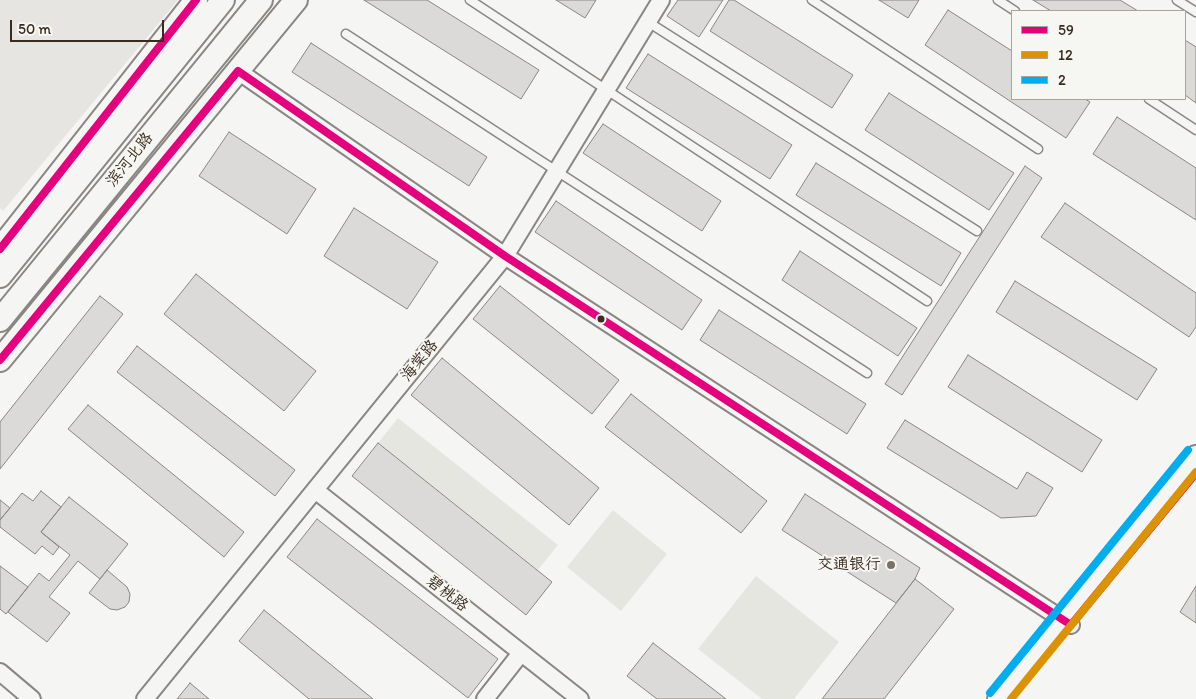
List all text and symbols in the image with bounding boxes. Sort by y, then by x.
scale bar [12,10,166,42]
legend [1011,10,1186,100]
text: 50 m [18,20,51,38]
text: 59 [1058,21,1074,39]
text: 12 [1058,46,1073,64]
text: 2 [1058,71,1066,89]
street label: 滨河北路 [102,129,158,191]
unlabelled marker [596,314,606,324]
street label: 海棠路 [397,336,443,386]
place label: 交通银行 [817,555,881,575]
marker: 交通银行 [885,559,897,571]
street label: 碧桃路 [422,572,472,616]

